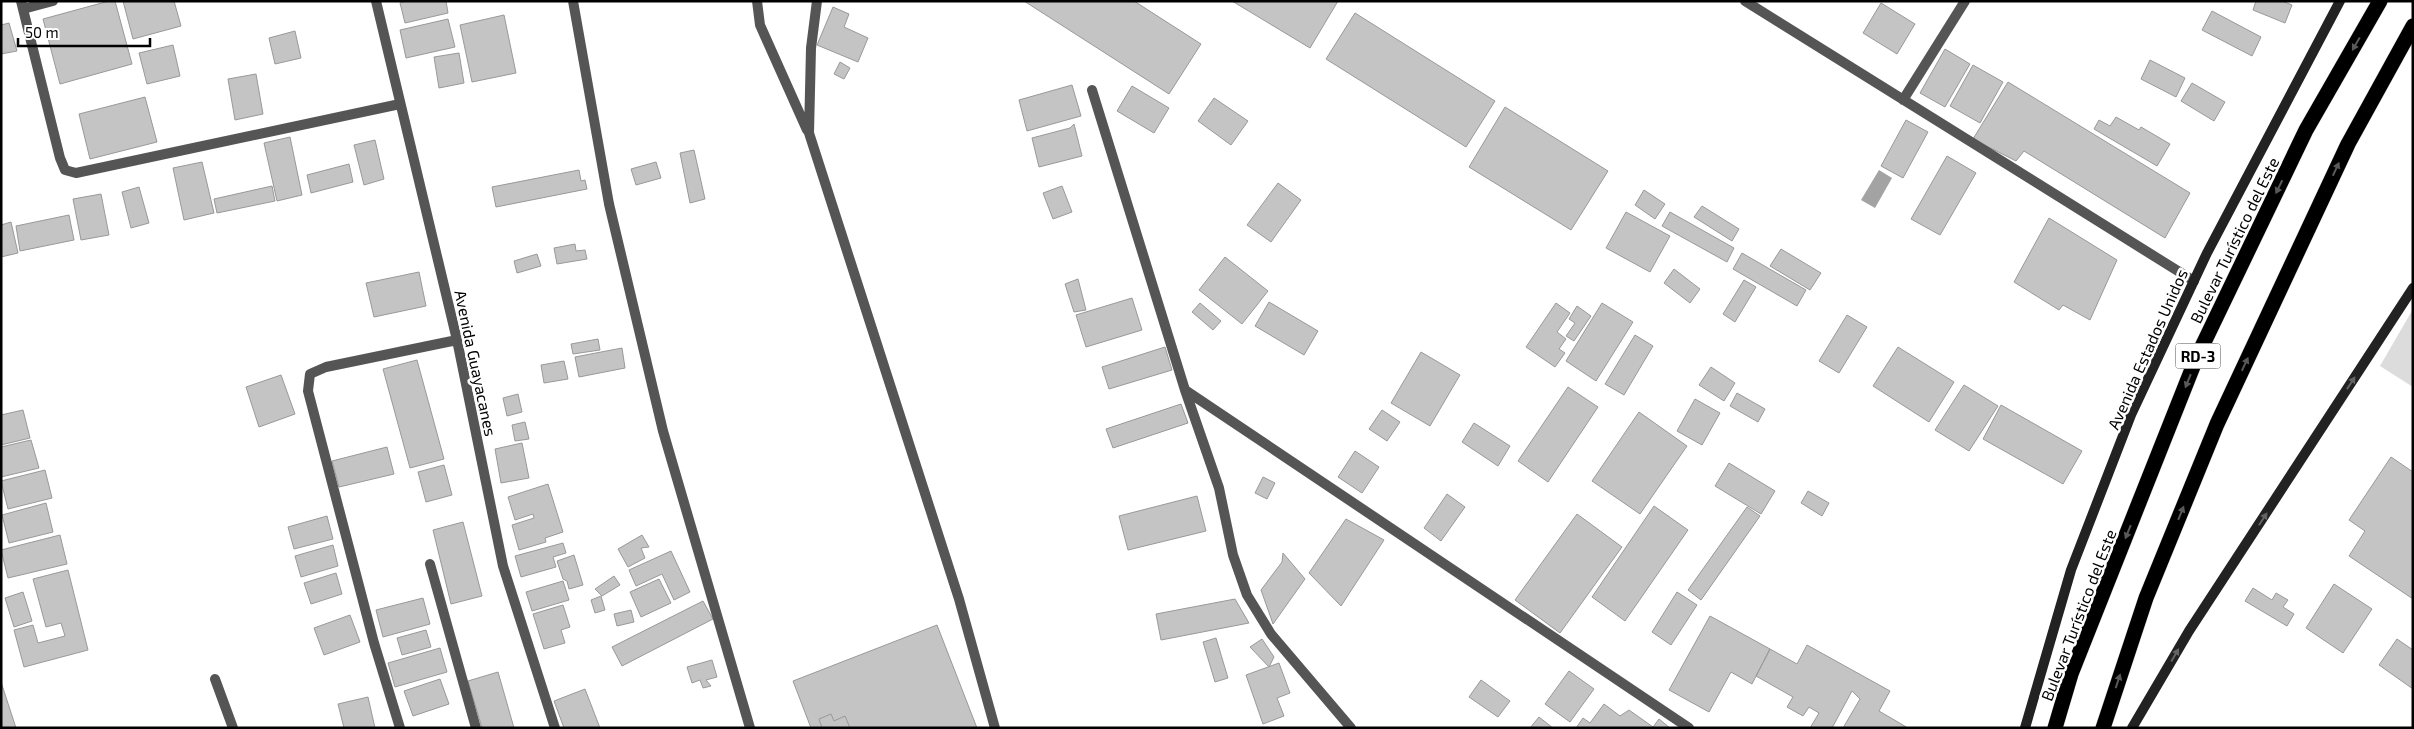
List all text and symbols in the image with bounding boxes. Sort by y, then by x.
scale bar [18,15,150,47]
text: 50 m [25,23,59,41]
one-way arrow [2351,37,2360,50]
street label: Bulevar Turístico del Este [2186,154,2282,326]
one-way arrow [2332,162,2340,176]
one-way arrow [2275,180,2283,194]
street label: Avenida Estados Unidos [2103,266,2191,432]
street label: Avenida Guayacanes [451,288,501,438]
road number: RD-3 [2176,344,2220,368]
one-way arrow [2241,356,2250,371]
one-way arrow [2183,374,2191,388]
one-way arrow [2347,376,2356,389]
one-way arrow [2177,505,2185,520]
one-way arrow [2258,512,2268,526]
one-way arrow [2123,525,2131,539]
street label: Bulevar Turístico del Este [2036,527,2120,703]
one-way arrow [2170,649,2179,662]
one-way arrow [2115,674,2123,689]

